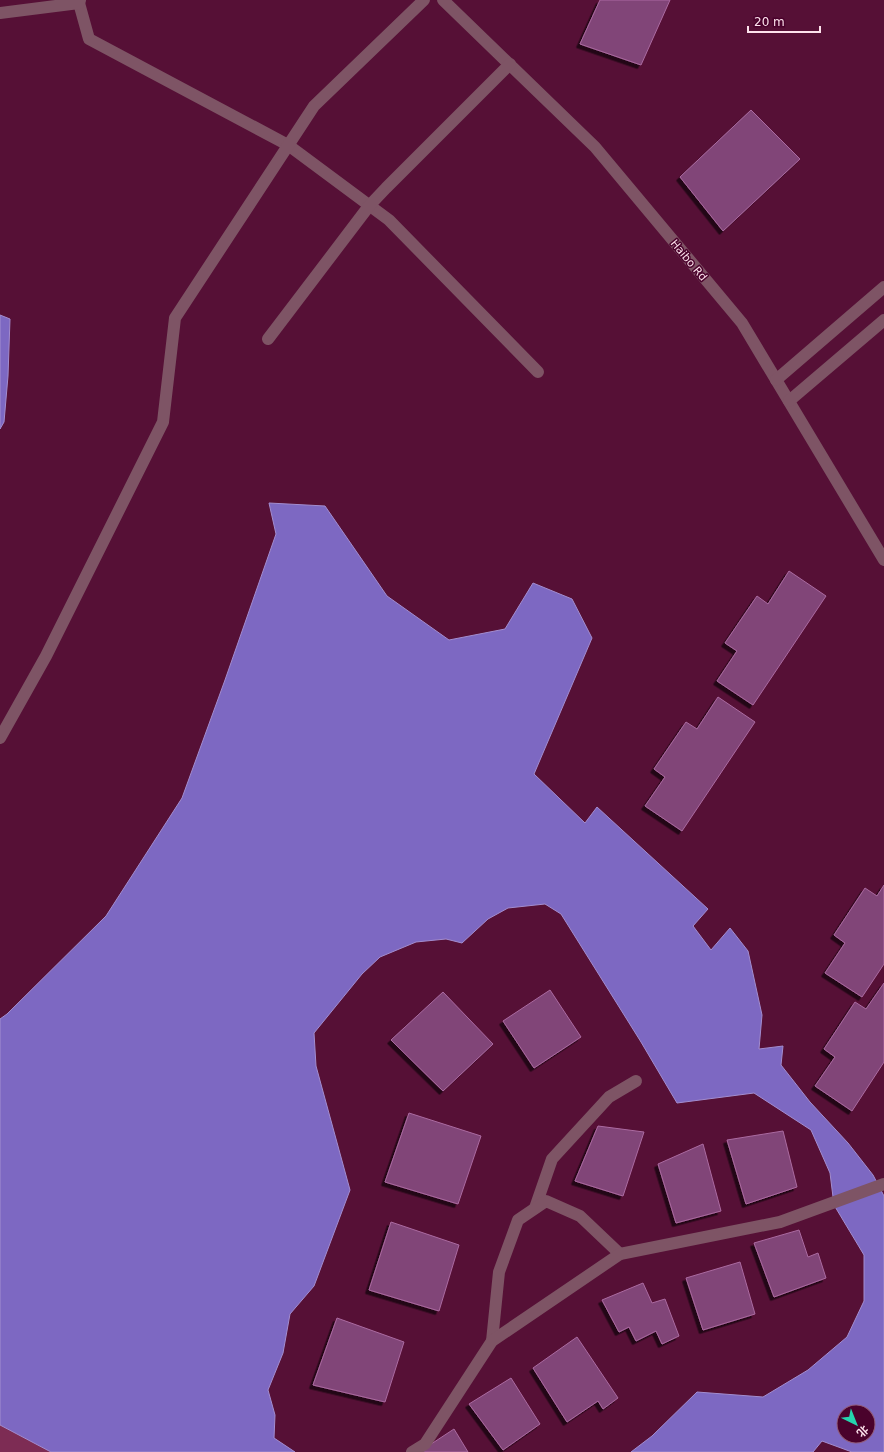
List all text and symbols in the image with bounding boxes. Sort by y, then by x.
scale bar [748,8,820,34]
text: 20 m [754,15,785,29]
street label: Haibo Rd [668,237,710,284]
north arrow [836,1404,876,1444]
text: 北 [854,1422,871,1439]

